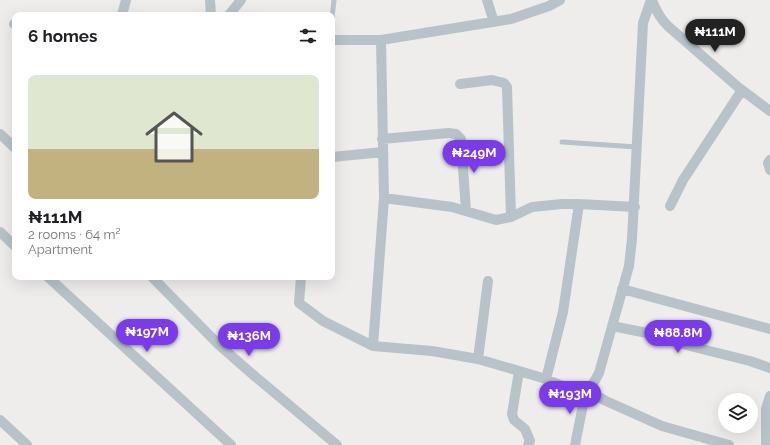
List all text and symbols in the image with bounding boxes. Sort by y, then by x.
pin: ₦111M [687,19,743,53]
text: ₦111M [694,24,736,39]
icon: filters [297,25,319,47]
text: 6 homes [28,26,97,46]
icon: home [138,101,210,173]
pin: ₦249M [446,140,502,174]
text: ₦249M [452,145,496,160]
text: ₦111M [28,207,83,227]
text: 2 rooms · 64 m² [28,227,120,242]
text: Apartment [28,242,92,257]
pin: ₦197M [119,319,175,353]
pin: ₦88.8M [645,320,711,354]
pin: ₦136M [221,323,277,357]
text: ₦197M [125,324,169,339]
text: ₦88.8M [654,325,702,340]
text: ₦136M [227,328,271,343]
pin: ₦193M [542,381,598,415]
text: ₦193M [548,386,592,401]
map controls [718,393,758,433]
button: layers [718,393,758,433]

